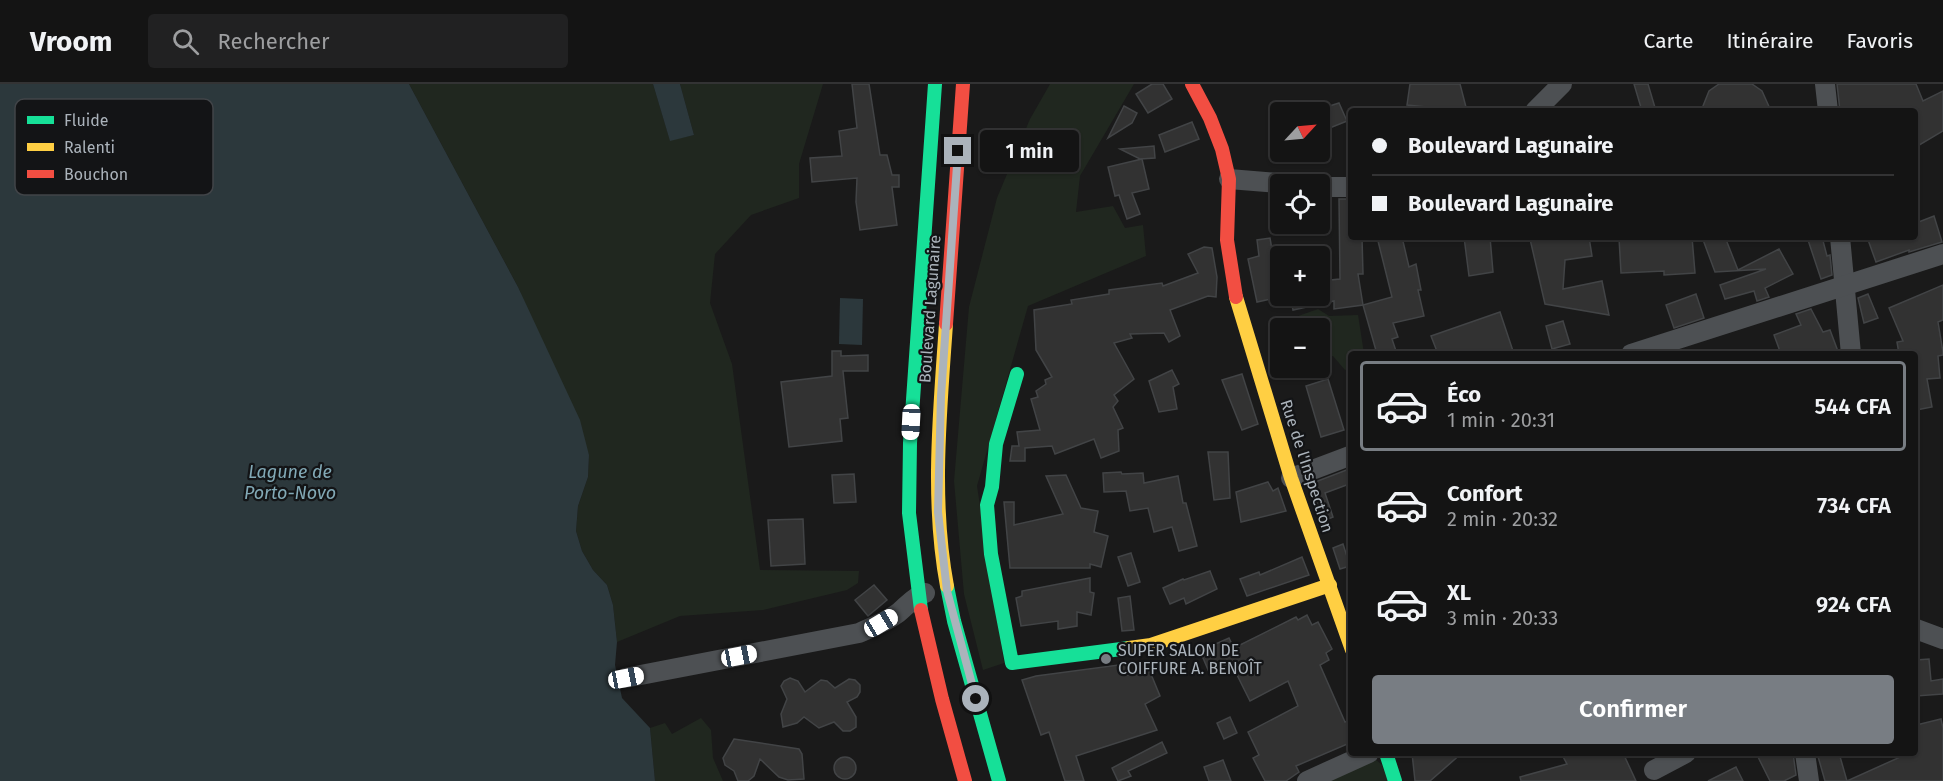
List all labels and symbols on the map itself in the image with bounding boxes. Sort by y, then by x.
legend [15,99,213,195]
north arrow [1270,102,1330,162]
text: Fluide [64,111,109,130]
callout: 1 min [979,130,1078,172]
route end [944,137,971,164]
text: Ralenti [64,138,115,157]
text: Bouchon [64,165,128,184]
street label: Boulevard Lagunaire [915,234,945,384]
street label: Rue de l'Inspection [1277,397,1337,535]
car [901,404,921,440]
water label: Lagune de Porto-Novo [244,461,336,504]
car [861,606,901,640]
place label: SUPER SALON DE COIFFURE A. BENOÎT [1118,641,1263,678]
car [720,644,758,668]
marker: SUPER SALON DE COIFFURE A. BENOÎT [1099,652,1113,666]
car [607,666,645,690]
route start [962,685,989,712]

